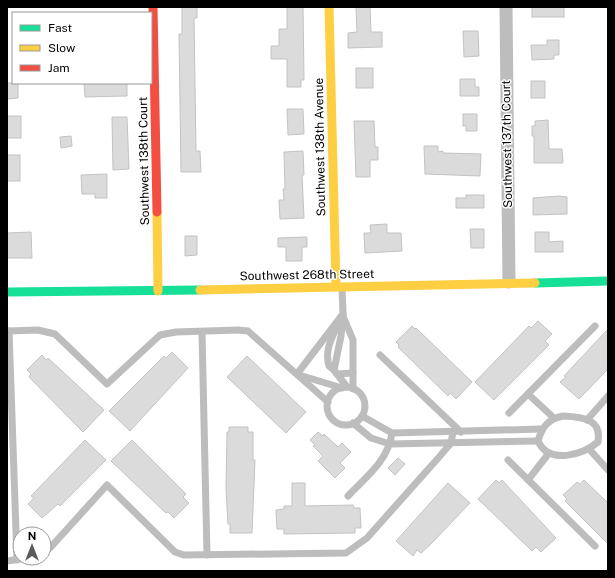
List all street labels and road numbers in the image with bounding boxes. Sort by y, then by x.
street label: Southwest 138th Avenue [312,77,328,216]
street label: Southwest 137th Court [499,80,515,208]
street label: Southwest 138th Court [136,96,152,225]
street label: Southwest 268th Street [240,267,375,283]

